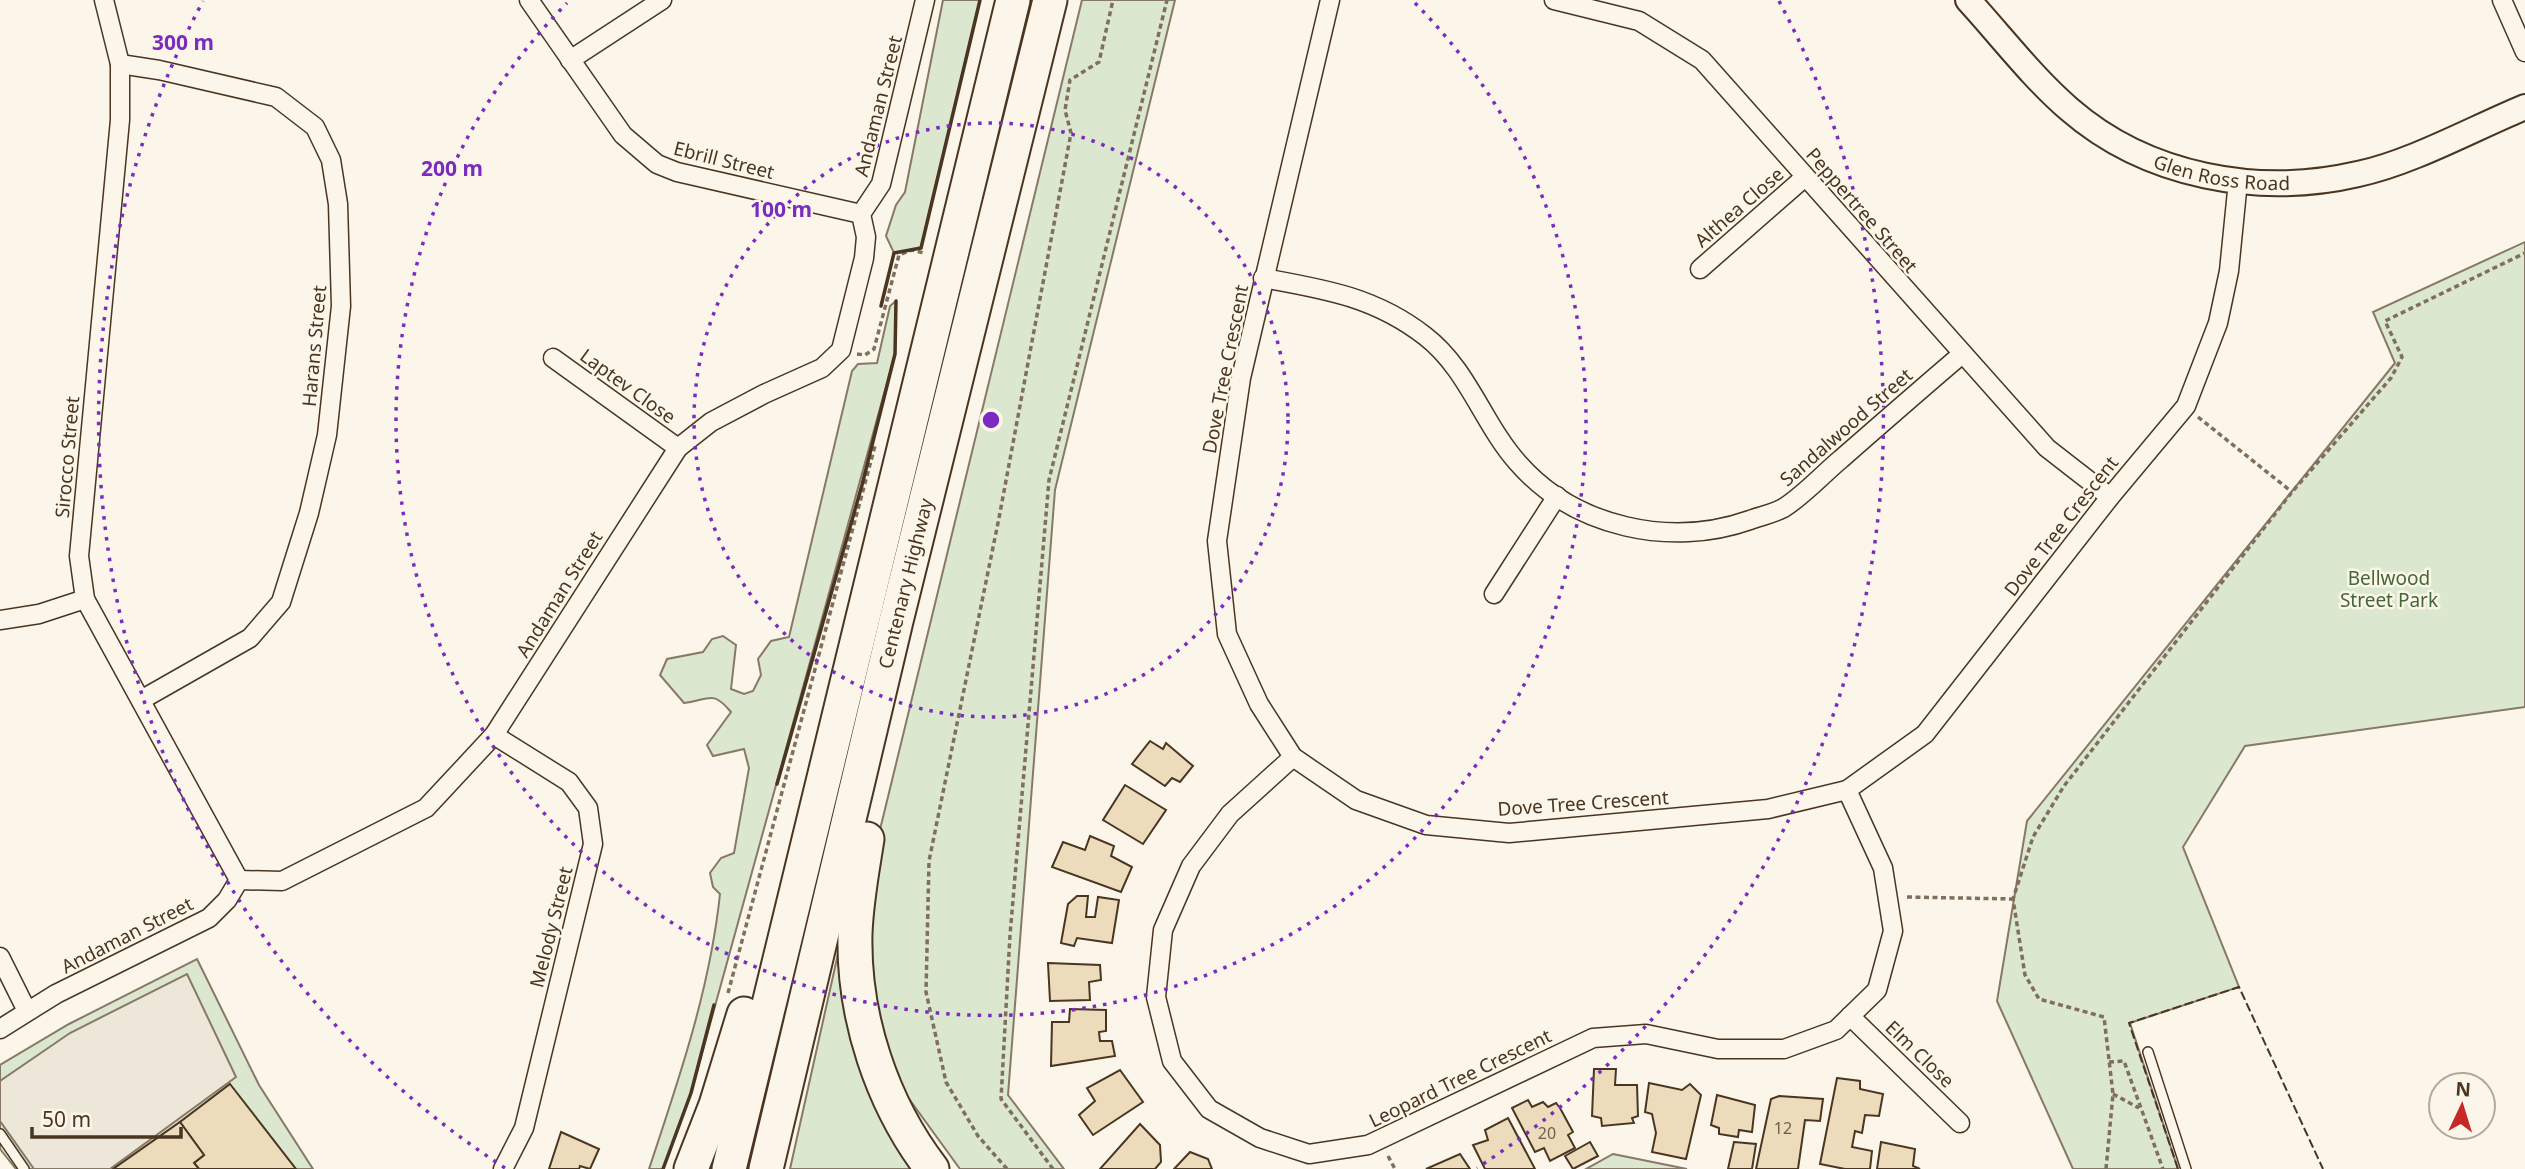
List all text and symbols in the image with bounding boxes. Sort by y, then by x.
text: 300 m [152,28,214,56]
street label: Andaman Street [848,33,908,179]
street label: Ebrill Street [671,135,777,185]
street label: Peppertree Street [1800,142,1924,278]
street label: Glen Ross Road [2150,148,2290,196]
text: 200 m [421,154,483,182]
street label: Althea Close [1689,161,1789,253]
text: 100 m [750,195,812,223]
street label: Dove Tree Crescent [1196,282,1254,456]
street label: Harans Street [296,284,332,408]
street label: Laptev Close [575,342,681,430]
street label: Sandalwood Street [1774,362,1918,492]
street label: Sirocco Street [49,395,85,519]
centre of rings [979,408,1003,432]
street label: Dove Tree Crescent [1998,450,2124,602]
street label: Centenary Highway [872,495,939,671]
street label: Andaman Street [510,526,608,662]
park label: Bellwood Street Park [2340,565,2438,613]
street label: Dove Tree Crescent [1497,784,1670,822]
street label: Melody Street [523,864,579,990]
street label: Andaman Street [57,891,197,979]
street label: Elm Close [1880,1015,1960,1093]
street label: Leopard Tree Crescent [1365,1022,1556,1133]
north arrow [2427,1071,2497,1141]
text: N [2455,1076,2472,1103]
scale bar [32,1096,180,1140]
text: 50 m [42,1105,91,1133]
house number: 12 [1774,1117,1792,1139]
house number: 20 [1538,1122,1556,1144]

